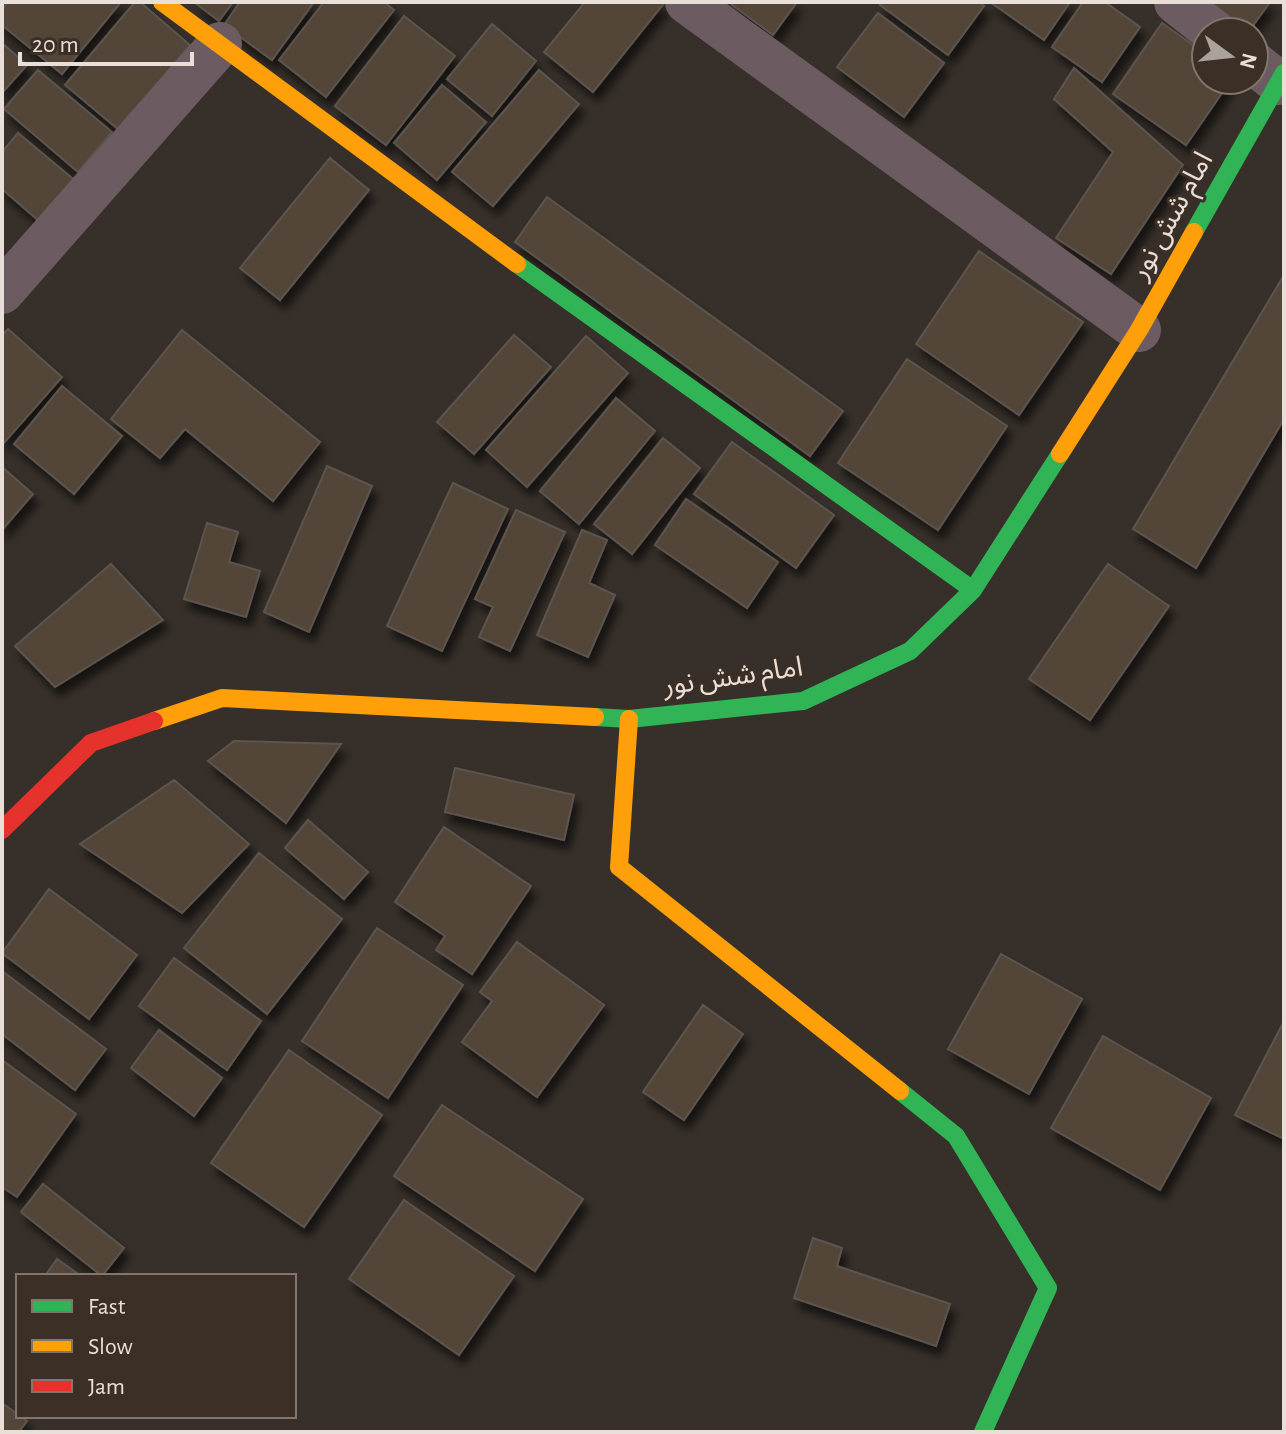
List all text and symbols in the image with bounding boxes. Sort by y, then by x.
scale bar [20,16,192,66]
north arrow [1190,16,1270,96]
text: 20 m [32,33,79,57]
text: N [1236,51,1261,71]
street label: امام شش نور [1125,148,1223,288]
street label: امام شش نور [660,653,805,706]
legend [16,1274,296,1418]
text: Fast [88,1295,126,1319]
text: Slow [88,1335,133,1359]
text: Jam [88,1375,125,1399]

